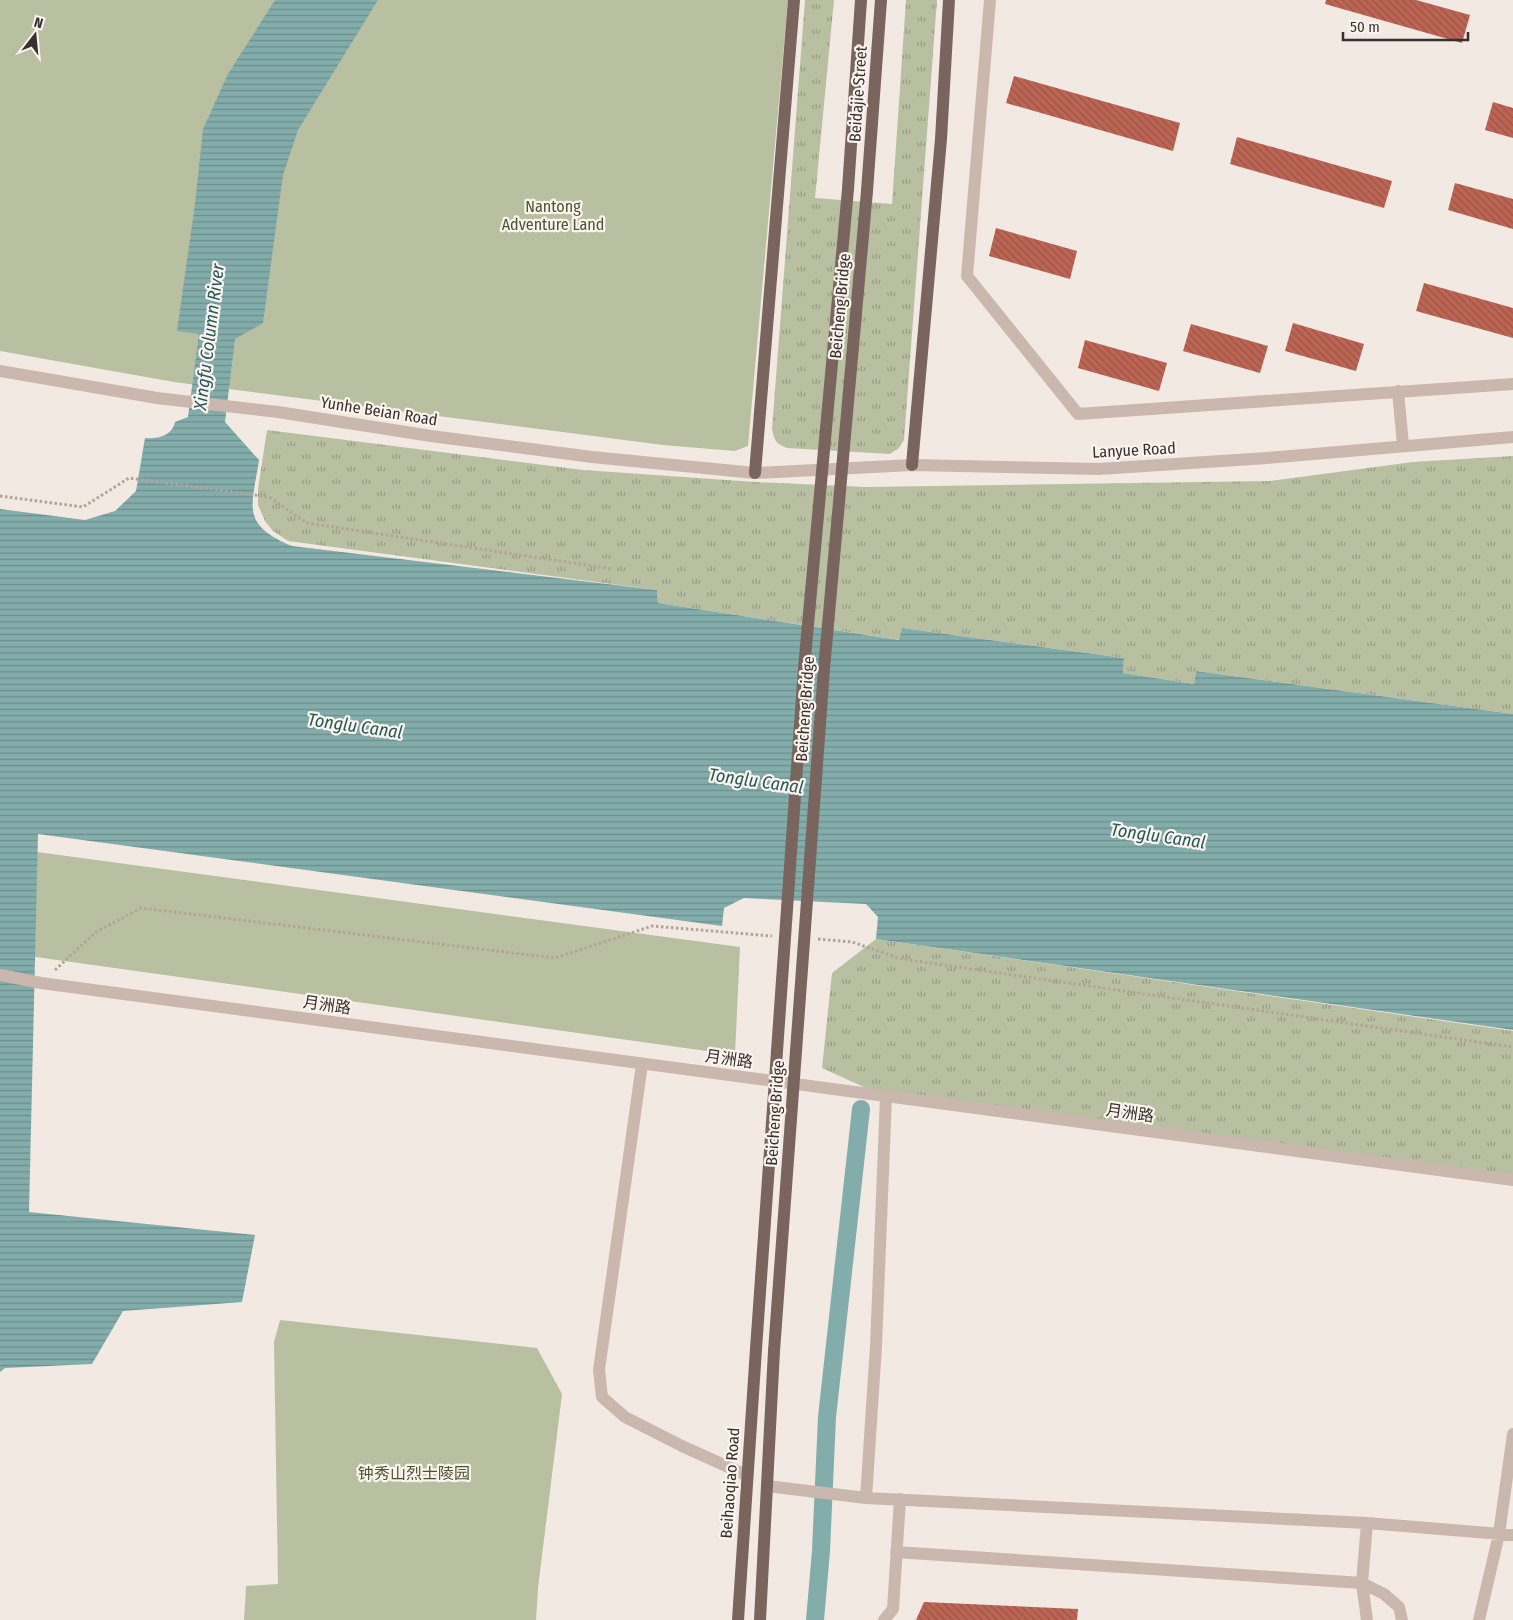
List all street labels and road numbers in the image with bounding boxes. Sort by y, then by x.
street label: Beidajie Street [845,45,871,143]
street label: Beicheng Bridge [826,252,854,359]
street label: Yunhe Beian Road [319,392,439,430]
street label: Lanyue Road [1092,438,1176,462]
street label: Beicheng Bridge [792,656,818,762]
street label: 月洲路 [302,992,352,1018]
street label: 月洲路 [704,1046,754,1072]
street label: Beicheng Bridge [762,1060,788,1166]
street label: 月洲路 [1105,1100,1155,1126]
street label: Beihaoqiao Road [717,1427,743,1539]

